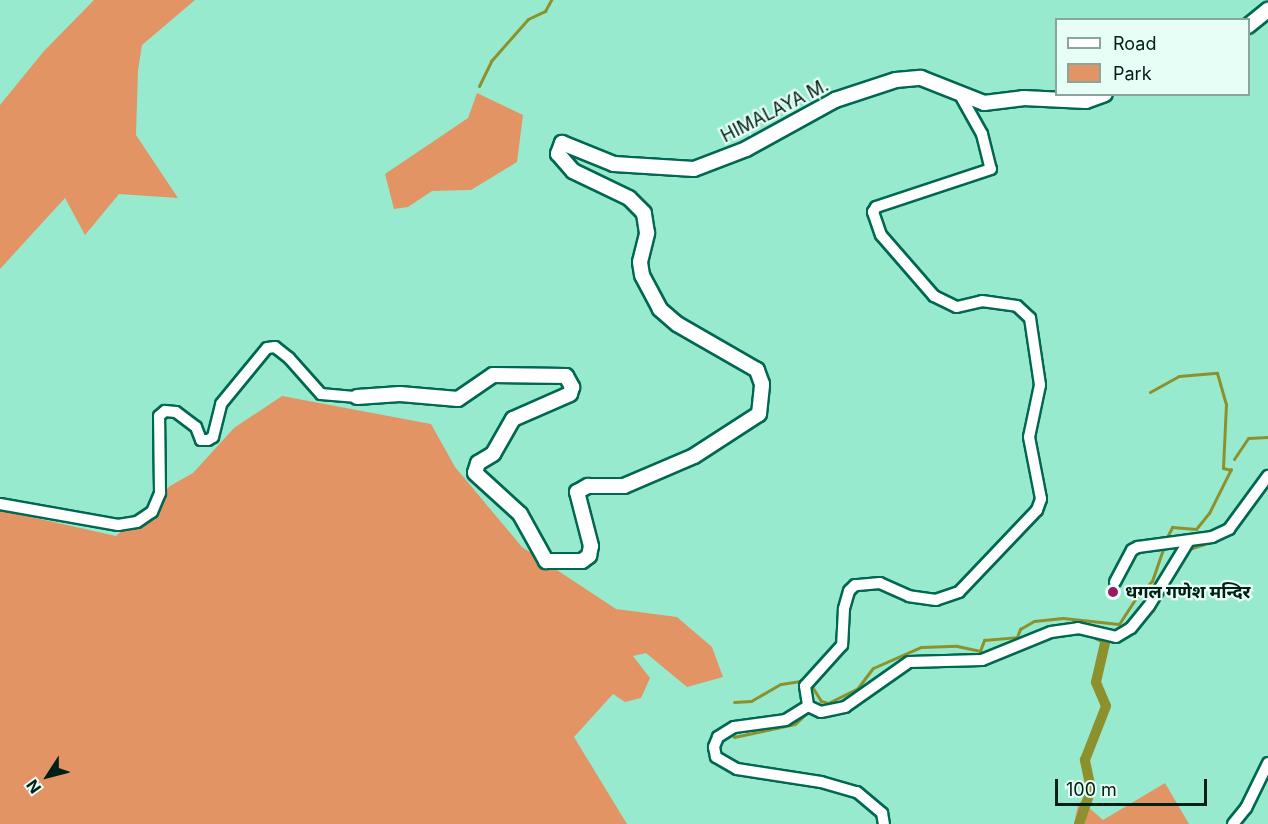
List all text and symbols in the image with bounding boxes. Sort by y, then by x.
legend [1055,18,1250,96]
text: Road [1113,33,1156,54]
text: Park [1113,63,1152,84]
street label: HIMALAYA M. [718,75,832,147]
place label: धगल गणेश मन्दिर [1125,581,1251,603]
marker: धगल गणेश मन्दिर [1106,585,1120,599]
north arrow [18,746,78,806]
scale bar [1058,767,1210,805]
text: N [22,776,45,797]
text: 100 m [1066,779,1117,800]

